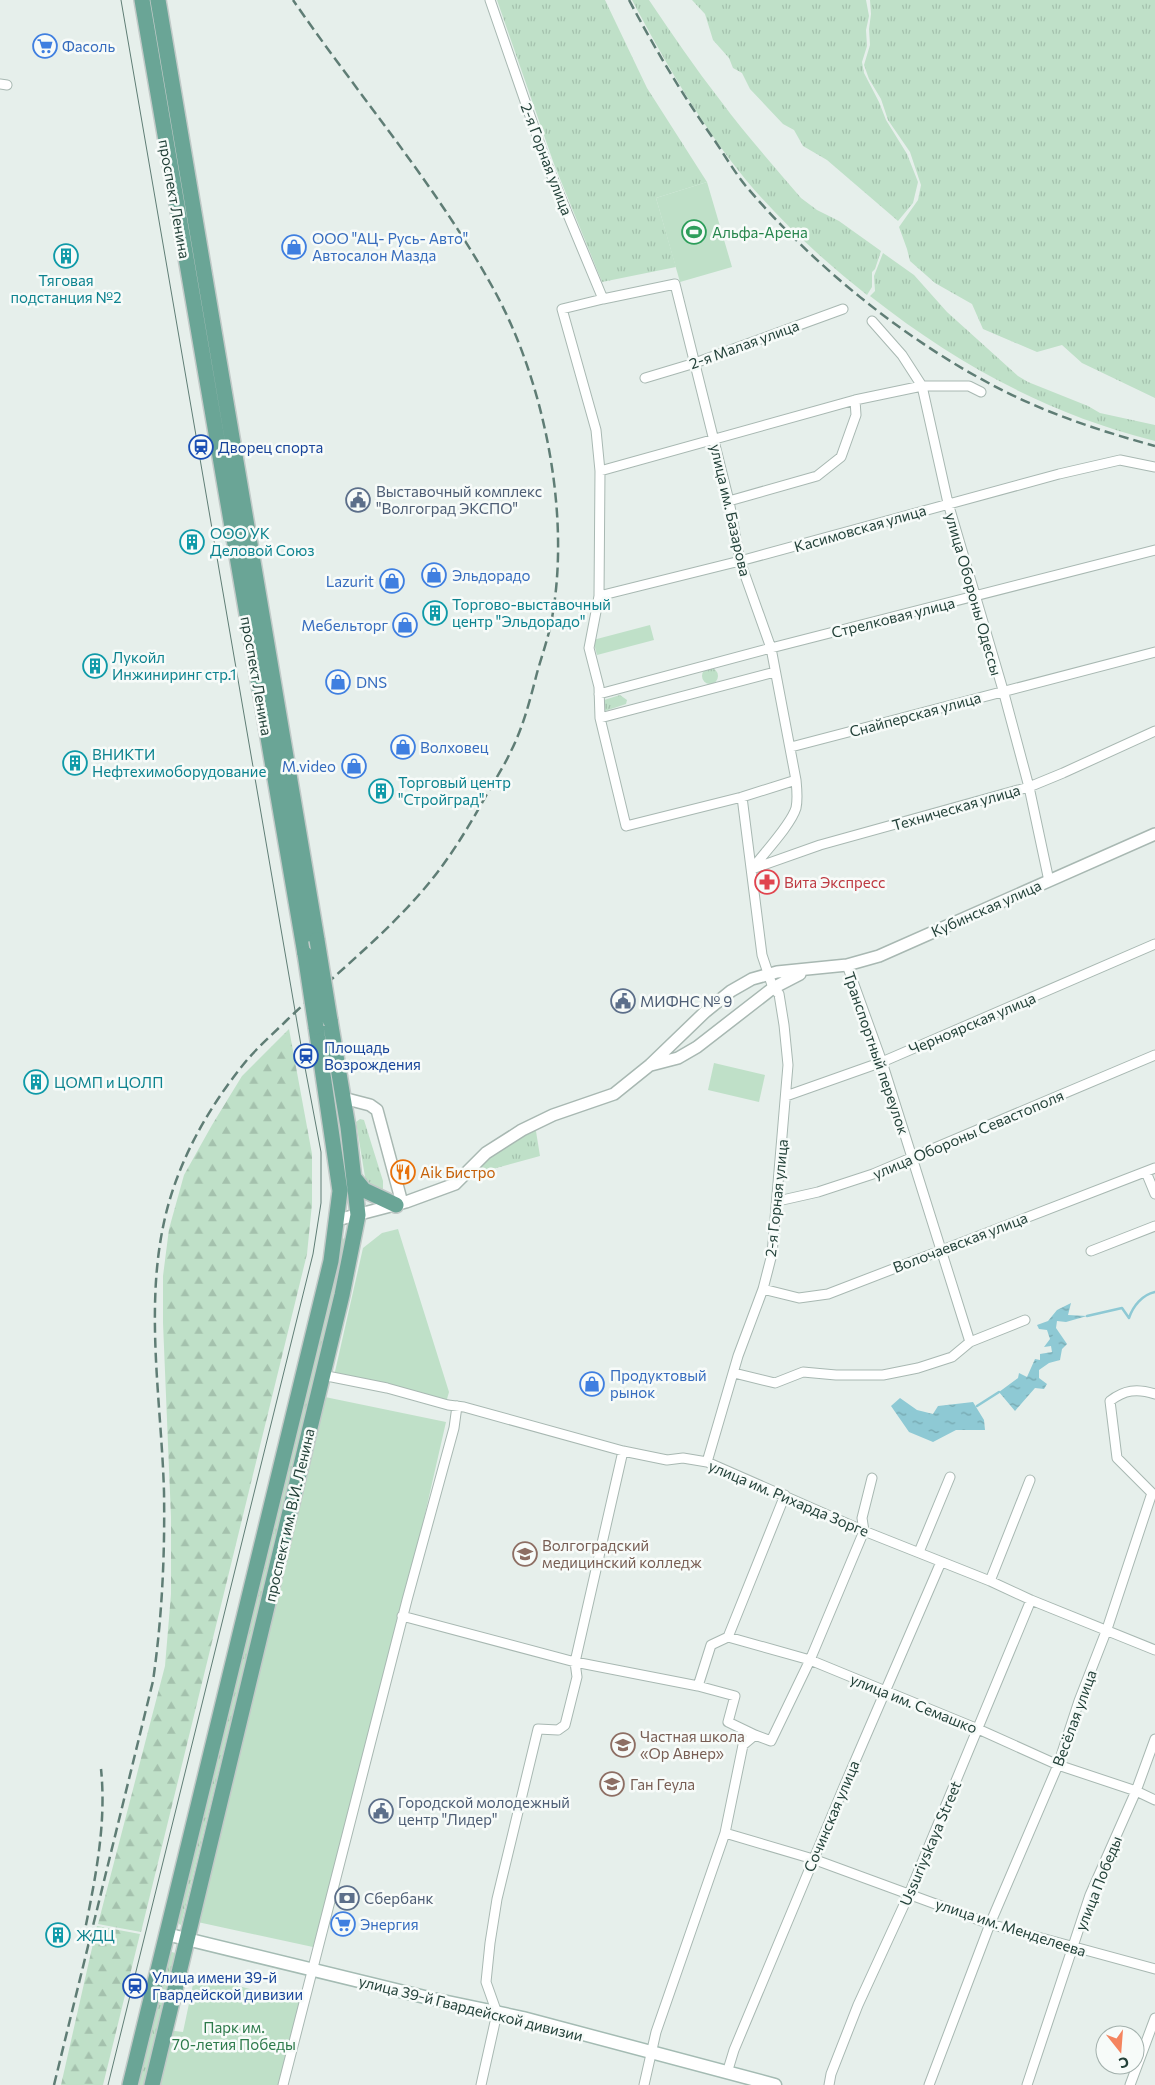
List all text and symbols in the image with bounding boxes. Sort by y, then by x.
supermarket icon: Фасоль [32,33,58,59]
place label: Фасоль [62,37,116,55]
street label: 2-я Горная улица [517,100,577,218]
street label: проспект Ленина [156,138,194,260]
sports icon: Альфа-Арена [681,219,707,245]
place label: Альфа-Арена [712,223,808,241]
place label: ООО "АЦ- Русь- Авто" Автосалон Мазда [312,229,468,264]
shop icon: ООО "АЦ- Русь- Авто" Автосалон Мазда [281,234,307,260]
building icon: Тяговая подстанция №2 [53,243,79,269]
place label: Тяговая подстанция №2 [11,271,121,306]
street label: 2-я Малая улица [687,316,801,372]
station icon: Дворец спорта [188,434,214,460]
place label: Дворец спорта [218,438,323,456]
street label: улица им. Базарова [707,442,755,578]
place label: Выставочный комплекс "Волгоград ЭКСПО" [376,482,542,517]
public building icon: Выставочный комплекс "Волгоград ЭКСПО" [345,487,371,513]
street label: Касимовская улица [792,501,928,555]
street label: улица Обороны Одессы [942,510,1006,678]
place label: ООО УК Деловой Союз [210,524,314,559]
building icon: ООО УК Деловой Союз [179,529,205,555]
shop icon: Эльдорадо [421,562,447,588]
place label: Эльдорадо [452,566,531,584]
shop icon: Lazurit [379,568,405,594]
place label: Lazurit [326,572,374,590]
street label: Стрелковая улица [829,593,957,641]
place label: Торгово-выставочный центр "Эльдорадо" [452,595,611,630]
building icon: Торгово-выставочный центр "Эльдорадо" [422,600,448,626]
shop icon: Мебельторг [392,612,418,638]
street label: проспект Ленина [238,615,276,737]
place label: Мебельторг [301,616,388,634]
place label: Лукойл Инжиниринг стр.1 [112,648,237,683]
building icon: Лукойл Инжиниринг стр.1 [82,653,108,679]
shop icon: DNS [325,669,351,695]
place label: DNS [356,673,387,691]
street label: Снайперская улица [847,688,983,740]
shop icon: Волховец [390,734,416,760]
place label: Волховец [420,738,489,756]
place label: ВНИКТИ Нефтехимоборудование [92,745,266,780]
building icon: ВНИКТИ Нефтехимоборудование [62,750,88,776]
shop icon: M.video [341,753,367,779]
place label: M.video [282,757,336,775]
place label: Торговый центр "Стройград" [398,773,511,808]
building icon: Торговый центр "Стройград" [368,778,394,804]
street label: Техническая улица [890,780,1022,834]
pharmacy icon: Вита Экспресс [754,869,780,895]
place label: Вита Экспресс [784,873,885,891]
street label: Кубинская улица [928,876,1044,940]
street label: Транспортный переулок [841,969,913,1137]
public building icon: МИФНС № 9 [610,988,636,1014]
street label: Черноярская улица [906,988,1038,1058]
place label: МИФНС № 9 [640,992,732,1010]
place label: Площадь Возрождения [324,1038,421,1073]
station icon: Площадь Возрождения [293,1043,319,1069]
building icon: ЦОМП и ЦОЛП [23,1069,49,1095]
place label: ЦОМП и ЦОЛП [54,1073,163,1091]
street label: улица Обороны Севастополя [870,1086,1066,1182]
street label: 2-я Горная улица [761,1138,791,1258]
restaurant icon: Aik Бистро [390,1159,416,1185]
place label: Aik Бистро [420,1163,495,1181]
street label: Волочаевская улица [890,1208,1030,1276]
place label: Продуктовый рынок [610,1366,707,1401]
shop icon: Продуктовый рынок [579,1371,605,1397]
street label: проспект им. В.И. Ленина [260,1427,318,1603]
street label: улица им. Рихарда Зорге [706,1456,872,1540]
place label: Волгоградский медицинский колледж [542,1536,702,1571]
school or university icon: Волгоградский медицинский колледж [512,1541,538,1567]
street label: Весёлая улица [1048,1667,1100,1769]
street label: улица им. Семашко [848,1669,980,1737]
place label: Частная школа «Ор Авнер» [640,1727,745,1762]
school or university icon: Частная школа «Ор Авнер» [610,1732,636,1758]
street label: Сочинская улица [799,1758,863,1874]
school or university icon: Ган Геула [599,1771,625,1797]
place label: Ган Геула [630,1775,695,1793]
street label: Ussuriyskaya Street [896,1778,964,1908]
place label: Городской молодежный центр "Лидер" [398,1793,570,1828]
public building icon: Городской молодежный центр "Лидер" [368,1798,394,1824]
street label: улица Победы [1071,1833,1125,1933]
bank icon: Сбербанк [334,1885,360,1911]
place label: Сбербанк [364,1889,434,1907]
street label: улица им. Менделеева [933,1894,1089,1960]
supermarket icon: Энергия [330,1911,356,1937]
place label: Энергия [360,1915,419,1933]
building icon: ЖДЦ [45,1922,71,1948]
place label: ЖДЦ [76,1926,115,1944]
place label: Улица имени 39-й Гвардейской дивизии [152,1968,303,2003]
street label: улица 39-й Гвардейской дивизии [357,1971,585,2045]
station icon: Улица имени 39-й Гвардейской дивизии [122,1973,148,1999]
park label: Парк им. 70-летия Победы [172,2018,296,2053]
north arrow [1095,2025,1145,2075]
text: С [1117,2053,1131,2072]

